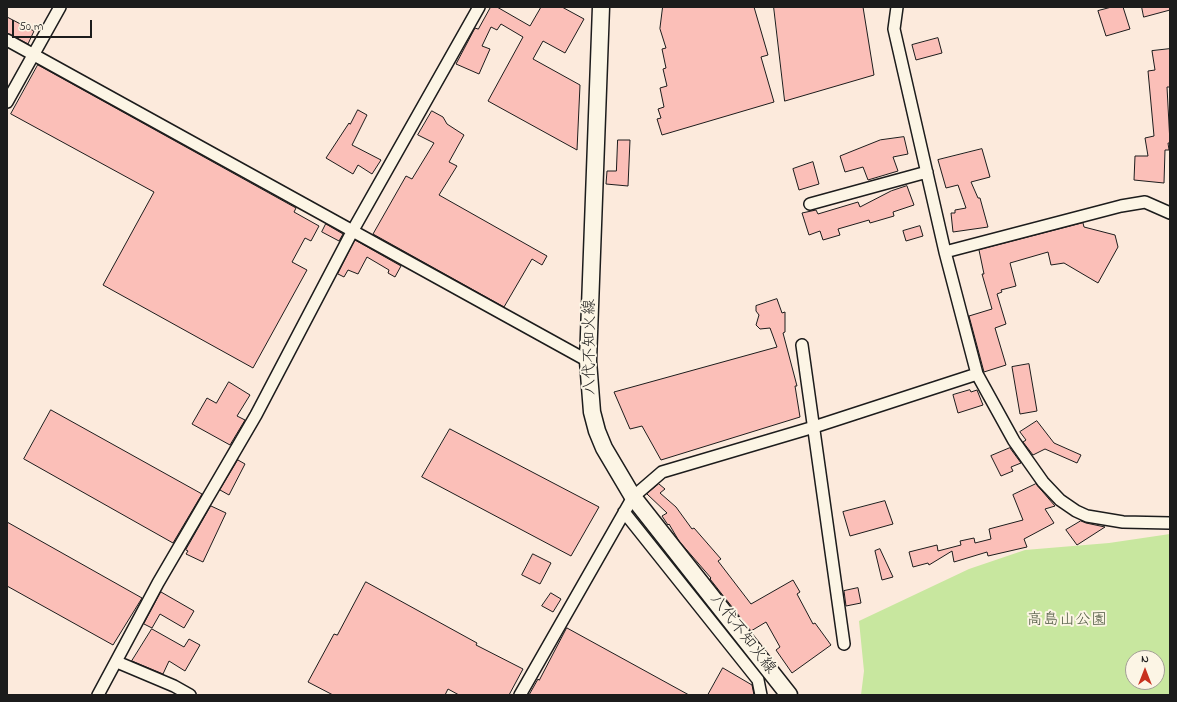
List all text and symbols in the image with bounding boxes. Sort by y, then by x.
scale bar [14,12,94,38]
text: 50 m [19,18,43,36]
street label: 八代不知火線 [581,299,601,395]
street label: 八代不知火線 [705,591,779,679]
park label: 高島山公園 [1027,611,1107,631]
north arrow [1125,650,1165,690]
text: N [1141,651,1149,667]

